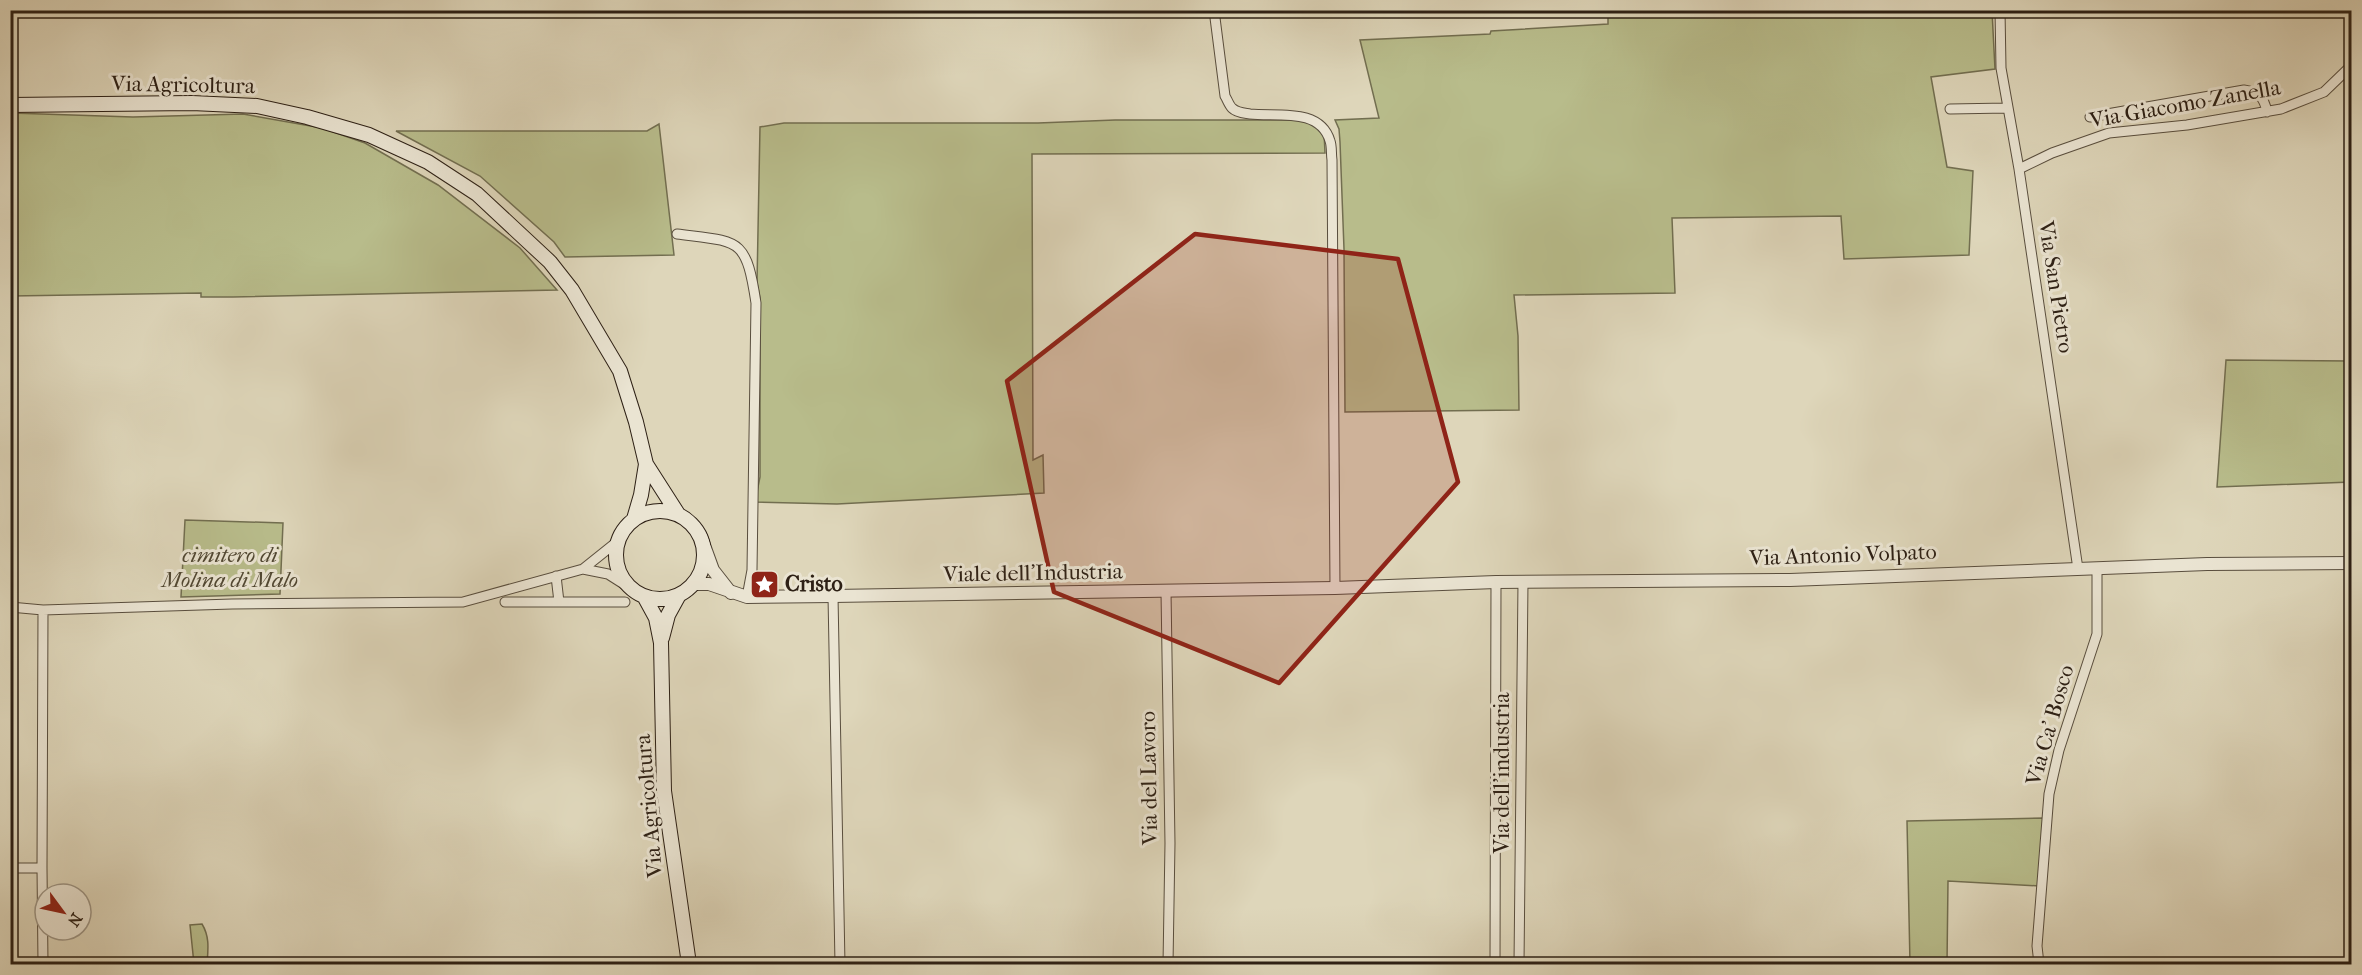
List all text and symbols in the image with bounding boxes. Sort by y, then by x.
street label: Via Agricoltura [110,71,256,99]
street label: Via Giacomo Zanella [2086,74,2283,134]
street label: Via San Pietro [2033,218,2079,355]
street label: Via Antonio Volpato [1748,539,1937,571]
park label: cimitero di Molina di Malo [160,542,298,593]
street label: Viale dell'Industria [942,558,1124,588]
place icon: Cristo [748,568,780,600]
place label: Cristo [785,571,843,597]
street label: Via Ca' Bosco [2020,662,2080,789]
street label: Via dell'industria [1489,692,1515,854]
street label: Via del Lavoro [1135,711,1163,846]
street label: Via Agricoltura [630,732,668,880]
north arrow [33,882,93,942]
text: N [63,910,86,931]

